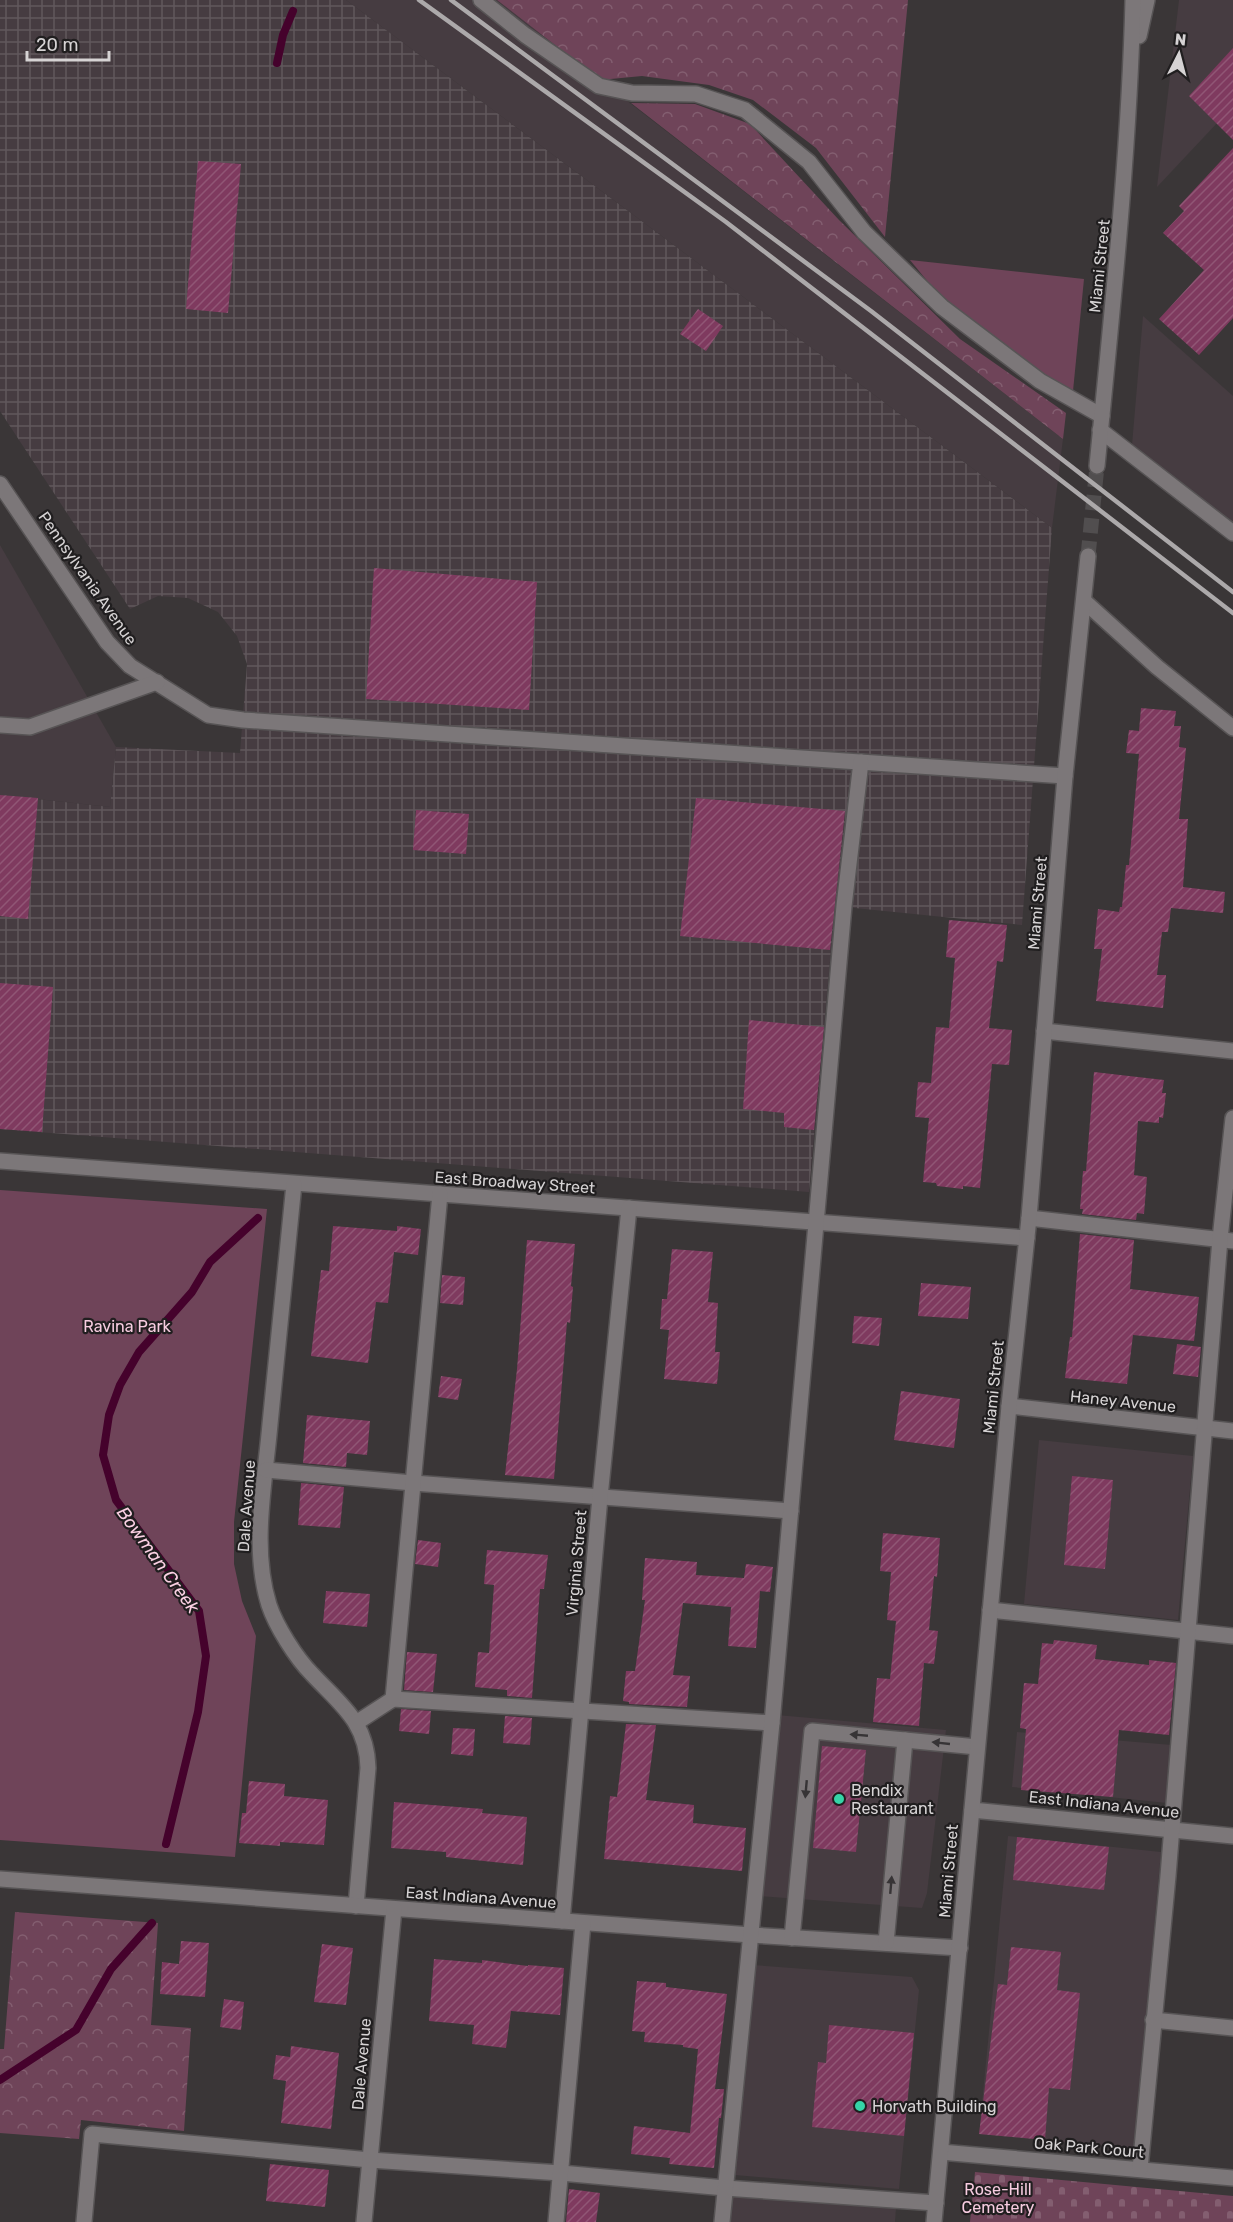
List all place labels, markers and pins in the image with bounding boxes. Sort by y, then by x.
place label: Bendix Restaurant [851,1781,934,1818]
marker: Bendix Restaurant [832,1792,846,1806]
place label: Horvath Building [872,2097,997,2116]
marker: Horvath Building [853,2099,867,2113]

